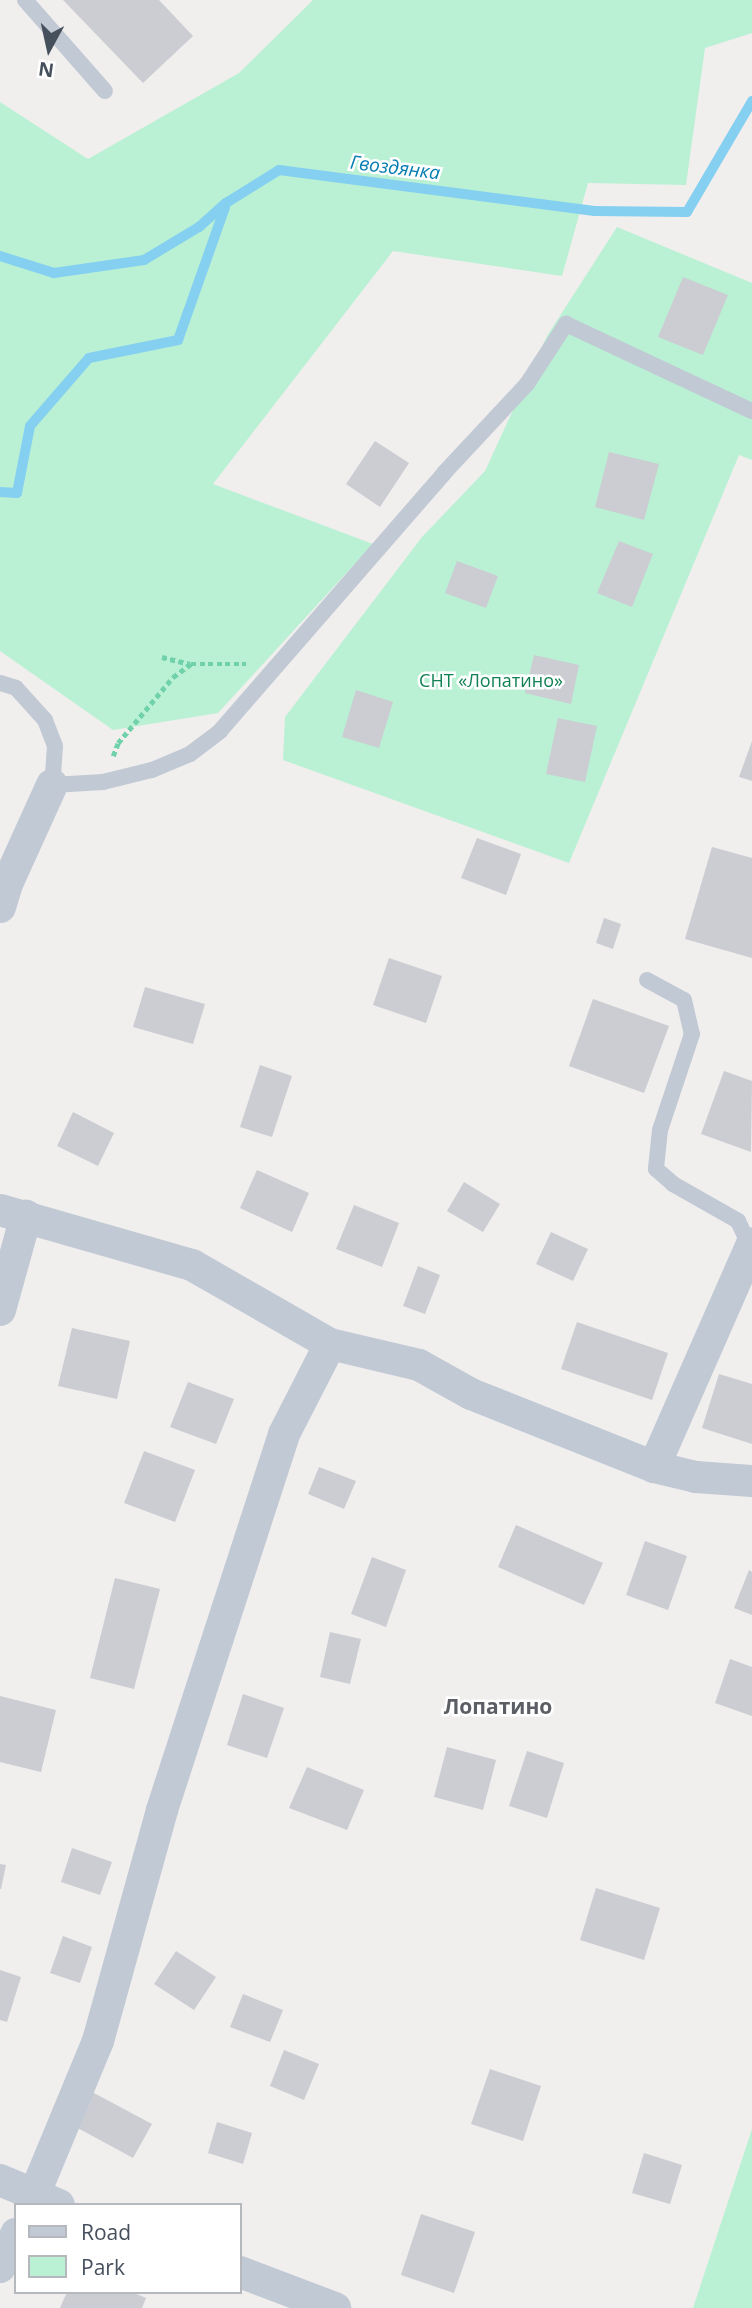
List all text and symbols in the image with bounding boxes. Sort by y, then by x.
north arrow [14,14,84,84]
text: N [37,56,56,84]
water label: Гвоздянка [349,151,441,185]
park label: СНТ «Лопатино» [419,669,563,691]
district label: Лопатино [444,1693,552,1719]
legend [14,2203,242,2294]
text: Road [81,2218,131,2246]
text: Park [81,2253,125,2281]

